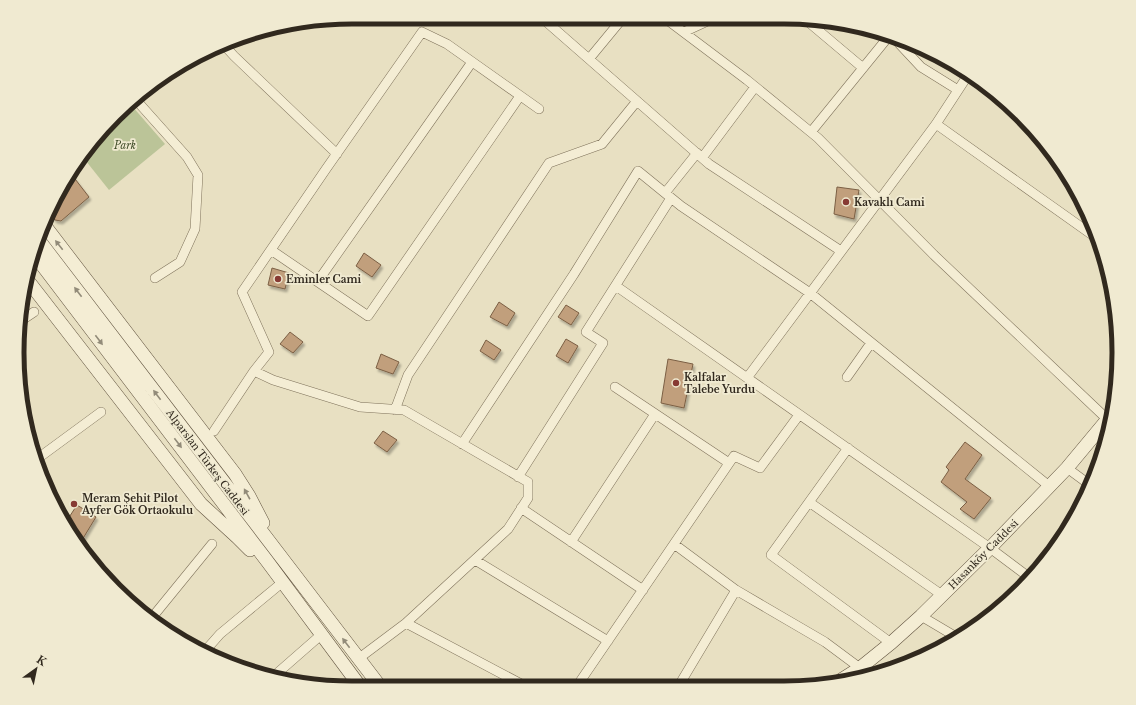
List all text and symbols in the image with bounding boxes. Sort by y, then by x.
park label: Park [113,139,136,152]
place label: Kavaklı Cami [854,196,925,209]
marker: Kavaklı Cami [841,197,851,207]
one-way arrow [55,239,63,250]
place label: Eminler Cami [286,273,361,286]
marker: Eminler Cami [273,274,283,284]
one-way arrow [74,287,82,298]
one-way arrow [95,334,104,345]
place label: Kalfalar Talebe Yurdu [684,371,755,396]
marker: Kalfalar Talebe Yurdu [671,378,681,388]
one-way arrow [153,390,161,401]
street label: Alparslan Türkeş Caddesi [163,406,252,518]
one-way arrow [174,438,182,449]
one-way arrow [244,488,250,499]
place label: Meram Şehit Pilot Ayfer Gök Ortaokulu [81,492,193,517]
marker: Meram Şehit Pilot Ayfer Gök Ortaokulu [69,499,79,509]
street label: Hasanköy Caddesi [946,516,1021,592]
one-way arrow [342,638,351,649]
north arrow [16,649,56,689]
text: K [34,652,50,669]

